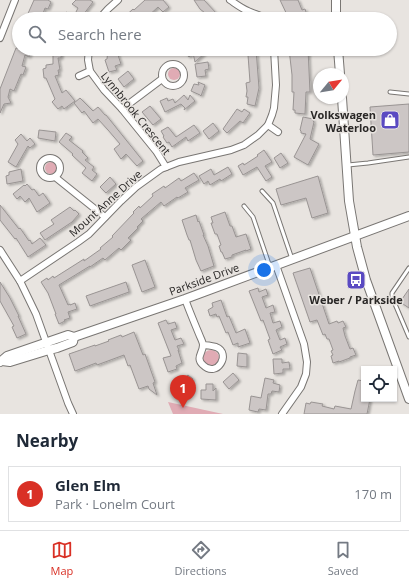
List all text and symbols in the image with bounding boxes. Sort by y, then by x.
search box [12,12,397,56]
icon: search [26,23,48,45]
text: Search here [58,24,142,44]
street label: Lynnbrook Crescent [98,68,174,158]
north arrow [313,68,349,104]
place label: Volkswagen Waterloo [310,107,376,135]
shop icon: Volkswagen Waterloo [379,109,401,131]
street label: Mount Anne Drive [65,166,145,240]
street label: Parkside Drive [167,259,241,299]
your location [254,260,274,280]
bus stop icon: Weber / Parkside [345,269,367,291]
place label: Weber / Parkside [309,292,403,307]
map controls [361,366,397,402]
button: locate [361,366,397,402]
pin: 1 [170,375,196,408]
text: Nearby [16,429,78,452]
text: Glen Elm [55,475,121,495]
text: 1 [26,485,34,503]
text: 170 m [354,485,392,503]
text: Park · Lonelm Court [55,495,175,513]
tab: Map [51,539,73,578]
tab: Directions [175,539,227,578]
tab: Saved [328,539,358,578]

